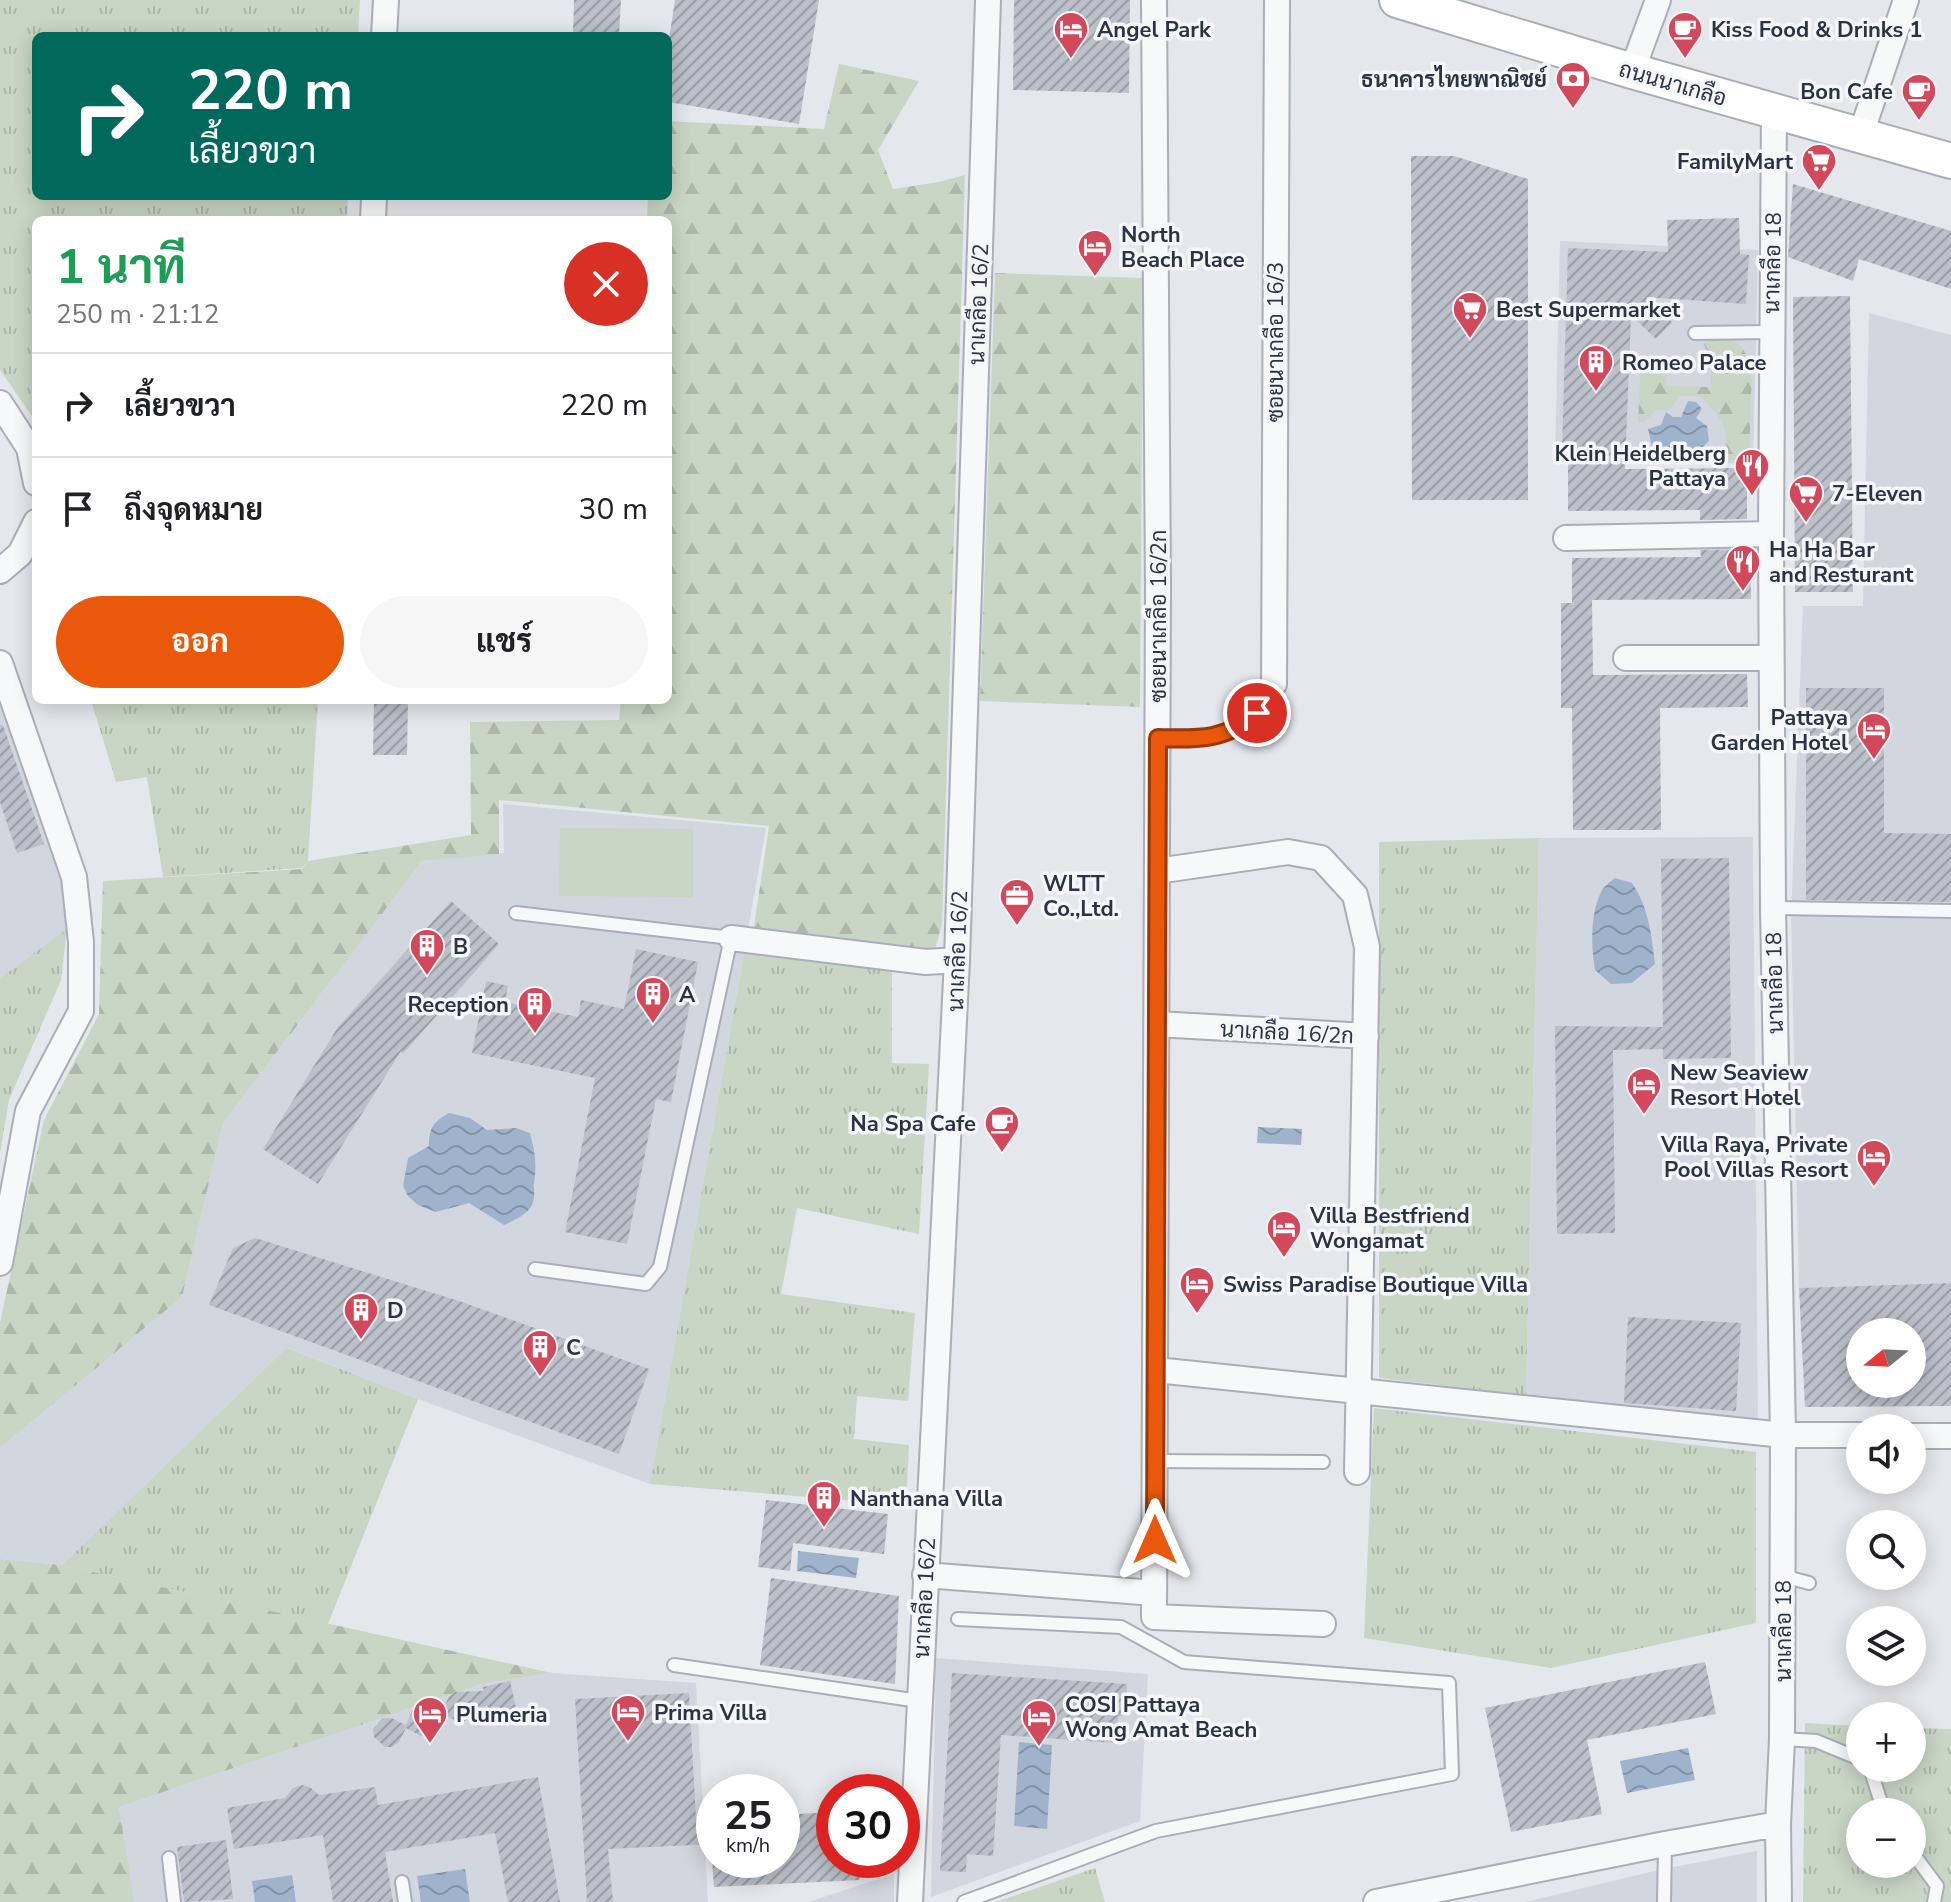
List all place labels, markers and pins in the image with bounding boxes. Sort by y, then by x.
hotel icon: Angel Park [1052,10,1090,60]
cafe icon: Kiss Food & Drinks 1 [1666,10,1704,60]
place label: Angel Park [1097,15,1212,45]
place label: Kiss Food & Drinks 1 [1711,15,1922,45]
bank icon: ธนาคารไทยพาณิชย์ [1554,60,1592,110]
place label: ธนาคารไทยพาณิชย์ [1361,65,1548,95]
cafe icon: Bon Cafe [1900,72,1938,122]
place label: Bon Cafe [1800,77,1893,107]
supermarket icon: FamilyMart [1800,142,1838,192]
place label: FamilyMart [1677,147,1794,177]
place label: North Beach Place [1121,220,1245,275]
hotel icon: North Beach Place [1076,228,1114,278]
supermarket icon: Best Supermarket [1451,290,1489,340]
place label: Best Supermarket [1496,295,1681,325]
building icon: Romeo Palace [1577,343,1615,393]
place label: Romeo Palace [1622,348,1766,378]
place label: Klein Heidelberg Pattaya [1555,439,1726,494]
restaurant icon: Klein Heidelberg Pattaya [1733,447,1771,497]
supermarket icon: 7-Eleven [1787,474,1825,524]
place label: 7-Eleven [1832,479,1923,509]
place label: Ha Ha Bar and Resturant [1769,535,1914,590]
restaurant icon: Ha Ha Bar and Resturant [1724,543,1762,593]
pin [1223,679,1291,747]
place label: Pattaya Garden Hotel [1711,703,1848,758]
hotel icon: Pattaya Garden Hotel [1855,711,1893,761]
place label: WLTT Co.,Ltd. [1043,869,1119,924]
office icon: WLTT Co.,Ltd. [998,877,1036,927]
building icon: B [408,927,446,977]
place label: B [453,932,468,962]
building icon: A [634,975,672,1025]
place label: A [679,980,696,1010]
building icon: Reception [516,985,554,1035]
place label: Reception [407,990,509,1020]
place label: New Seaview Resort Hotel [1670,1058,1809,1113]
hotel icon: New Seaview Resort Hotel [1625,1066,1663,1116]
cafe icon: Na Spa Cafe [983,1104,1021,1154]
place label: Na Spa Cafe [850,1109,976,1139]
place label: Villa Raya, Private Pool Villas Resort [1660,1130,1849,1185]
hotel icon: Villa Raya, Private Pool Villas Resort [1855,1138,1893,1188]
place label: Villa Bestfriend Wongamat [1309,1201,1470,1256]
hotel icon: Villa Bestfriend Wongamat [1265,1209,1303,1259]
hotel icon: Swiss Paradise Boutique Villa [1178,1265,1216,1315]
place label: Swiss Paradise Boutique Villa [1223,1270,1528,1300]
building icon: D [342,1291,380,1341]
place label: D [387,1296,404,1326]
building icon: C [521,1328,559,1378]
place label: C [566,1333,581,1363]
building icon: Nanthana Villa [805,1479,843,1529]
place label: Nanthana Villa [850,1484,1003,1514]
place label: COSI Pattaya Wong Amat Beach [1065,1690,1257,1745]
hotel icon: Prima Villa [609,1693,647,1743]
hotel icon: Plumeria [411,1695,449,1745]
place label: Prima Villa [654,1698,767,1728]
hotel icon: COSI Pattaya Wong Amat Beach [1020,1698,1058,1748]
place label: Plumeria [456,1700,548,1730]

